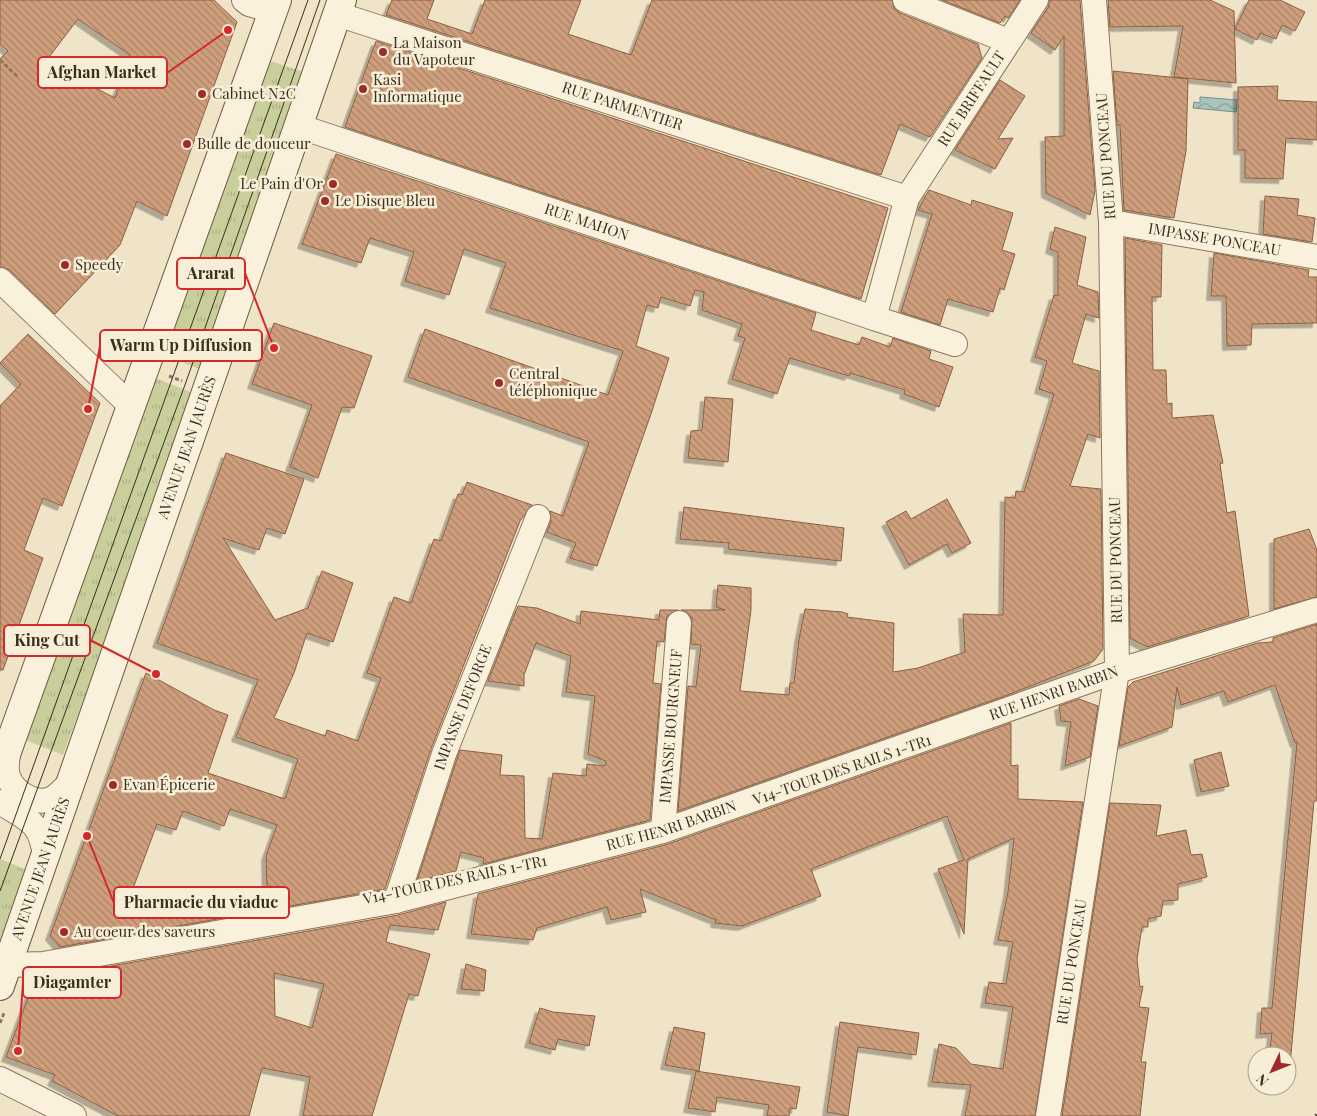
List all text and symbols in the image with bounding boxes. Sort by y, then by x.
place label: La Maison du Vapoteur [393,32,475,69]
marker: La Maison du Vapoteur [377,46,389,58]
street label: RUE BRIFFAULT [932,47,1009,150]
callout: Afghan Market [38,57,167,88]
text: Afghan Market [46,61,157,82]
place label: Kasi Informatique [373,69,462,106]
street label: RUE PARMENTIER [560,76,686,134]
place label: Cabinet N2C [212,83,296,103]
marker: Kasi Informatique [357,83,369,95]
marker: Cabinet N2C [196,88,208,100]
street label: RUE DU PONCEAU [1091,92,1119,220]
place label: Bulle de douceur [197,133,311,153]
marker: Bulle de douceur [181,138,193,150]
place label: Le Pain d'Or [240,173,323,193]
marker: Le Pain d'Or [327,178,339,190]
place label: Le Disque Bleu [335,190,436,210]
marker: Le Disque Bleu [319,195,331,207]
street label: RUE MAHON [542,198,632,245]
street label: IMPASSE PONCEAU [1147,217,1283,260]
place label: Speedy [75,254,124,274]
callout: Ararat [177,258,245,289]
marker: Speedy [59,259,71,271]
text: Ararat [186,262,235,283]
callout: Warm Up Diffusion [100,330,262,361]
text: Warm Up Diffusion [109,334,252,355]
place label: Central téléphonique [509,363,598,400]
street label: AVENUE JEAN JAURÈS [151,373,220,522]
marker: Central téléphonique [493,377,505,389]
street label: RUE DU PONCEAU [1104,496,1126,624]
callout: King Cut [4,625,90,656]
text: King Cut [14,629,80,650]
street label: IMPASSE DEFORGE [428,641,496,772]
street label: IMPASSE BOURGNEUF [654,648,686,804]
street label: RUE HENRI BARBIN [986,660,1121,724]
street label: V14-TOUR DES RAILS 1-TR1 [749,729,934,809]
place label: Evan Épicerie [123,774,215,794]
marker: Evan Épicerie [107,779,119,791]
street label: AVENUE JEAN JAURÈS [5,794,74,944]
street label: RUE HENRI BARBIN [604,795,739,855]
street label: V14-TOUR DES RAILS 1-TR1 [360,850,549,908]
callout: Pharmacie du viaduc [114,887,289,918]
text: Pharmacie du viaduc [124,891,278,912]
street label: RUE DU PONCEAU [1051,897,1091,1026]
place label: Au coeur des saveurs [73,921,215,941]
marker: Au coeur des saveurs [58,926,70,938]
callout: Diagamter [23,967,121,998]
text: Diagamter [33,971,112,992]
north arrow [1247,1046,1297,1096]
text: N [1252,1070,1273,1090]

